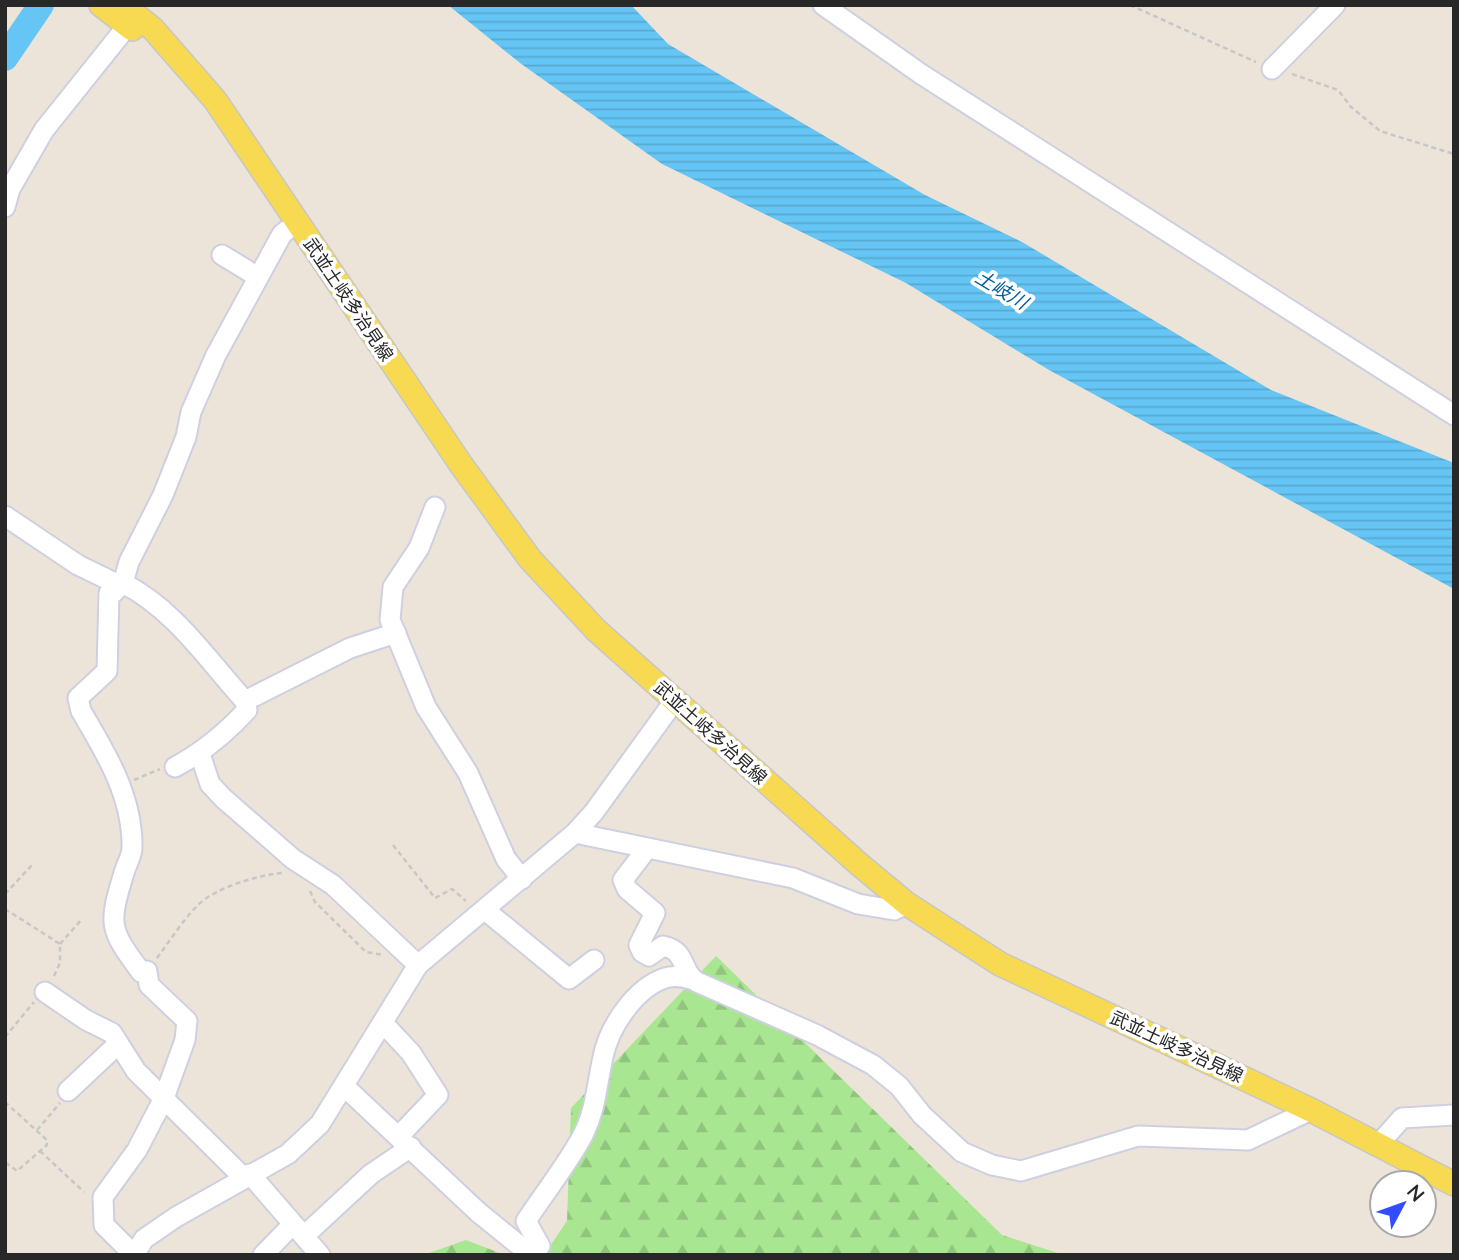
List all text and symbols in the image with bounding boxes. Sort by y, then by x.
street label: 武並土岐多治見線 [300,233,398,365]
water label: 土岐川 [972,264,1034,315]
street label: 武並土岐多治見線 [650,676,772,788]
street label: 武並土岐多治見線 [1107,1006,1247,1086]
north arrow [1368,1169,1438,1239]
text: N [1403,1179,1430,1206]

